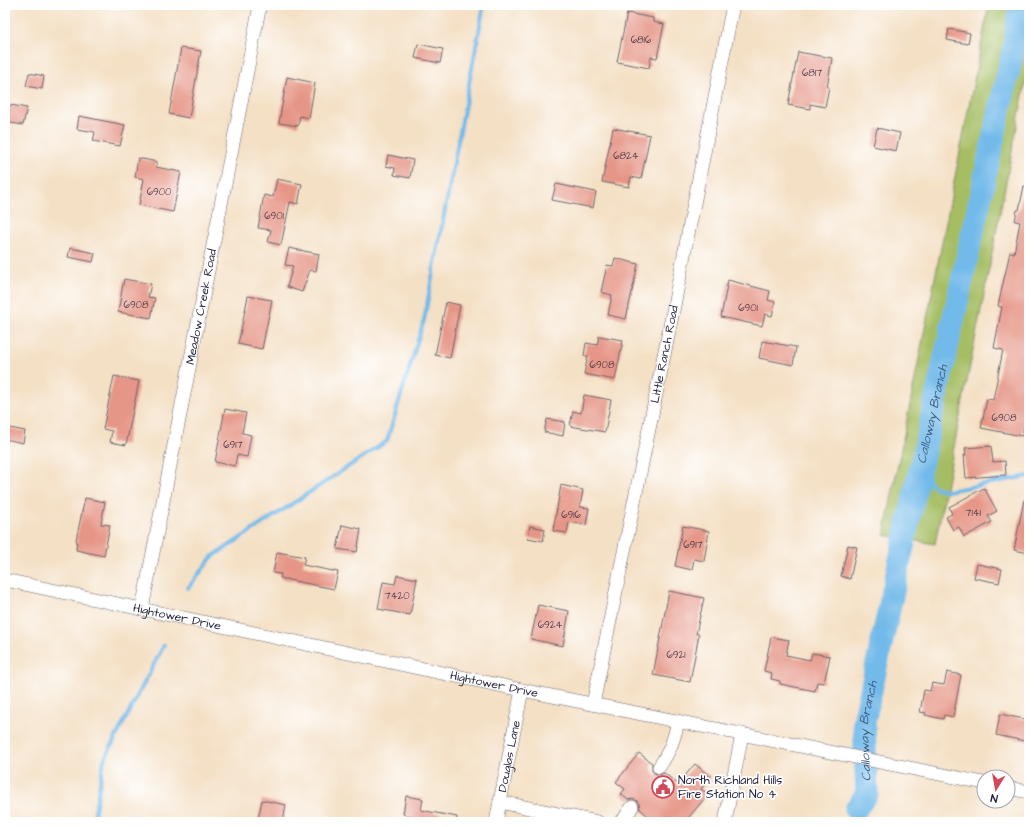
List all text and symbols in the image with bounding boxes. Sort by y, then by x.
house number: 6816 [631,33,652,47]
house number: 6817 [802,66,822,80]
house number: 6824 [613,149,639,163]
house number: 6900 [147,185,171,199]
house number: 6901 [264,209,284,223]
street label: Meadow Creek Road [181,247,221,366]
house number: 6908 [124,298,149,312]
house number: 6901 [738,301,758,315]
street label: Little Ranch Road [646,304,682,405]
house number: 6908 [590,358,615,372]
water label: Calloway Branch [913,362,952,465]
house number: 6908 [992,411,1017,425]
house number: 6917 [223,438,243,452]
house number: 7141 [965,506,981,520]
house number: 6916 [561,508,581,522]
house number: 6917 [683,538,703,552]
house number: 7420 [385,589,410,603]
street label: Hightower Drive [132,599,223,634]
house number: 6924 [538,618,562,632]
house number: 6921 [667,648,686,662]
street label: Hightower Drive [449,666,540,702]
water label: Calloway Branch [855,679,882,781]
street label: Douglas Lane [494,719,524,794]
north arrow [976,769,1016,809]
place label: North Richland Hills Fire Station No 4 [678,772,782,803]
public building icon: North Richland Hills Fire Station No 4 [650,774,676,800]
text: N [989,790,999,806]

